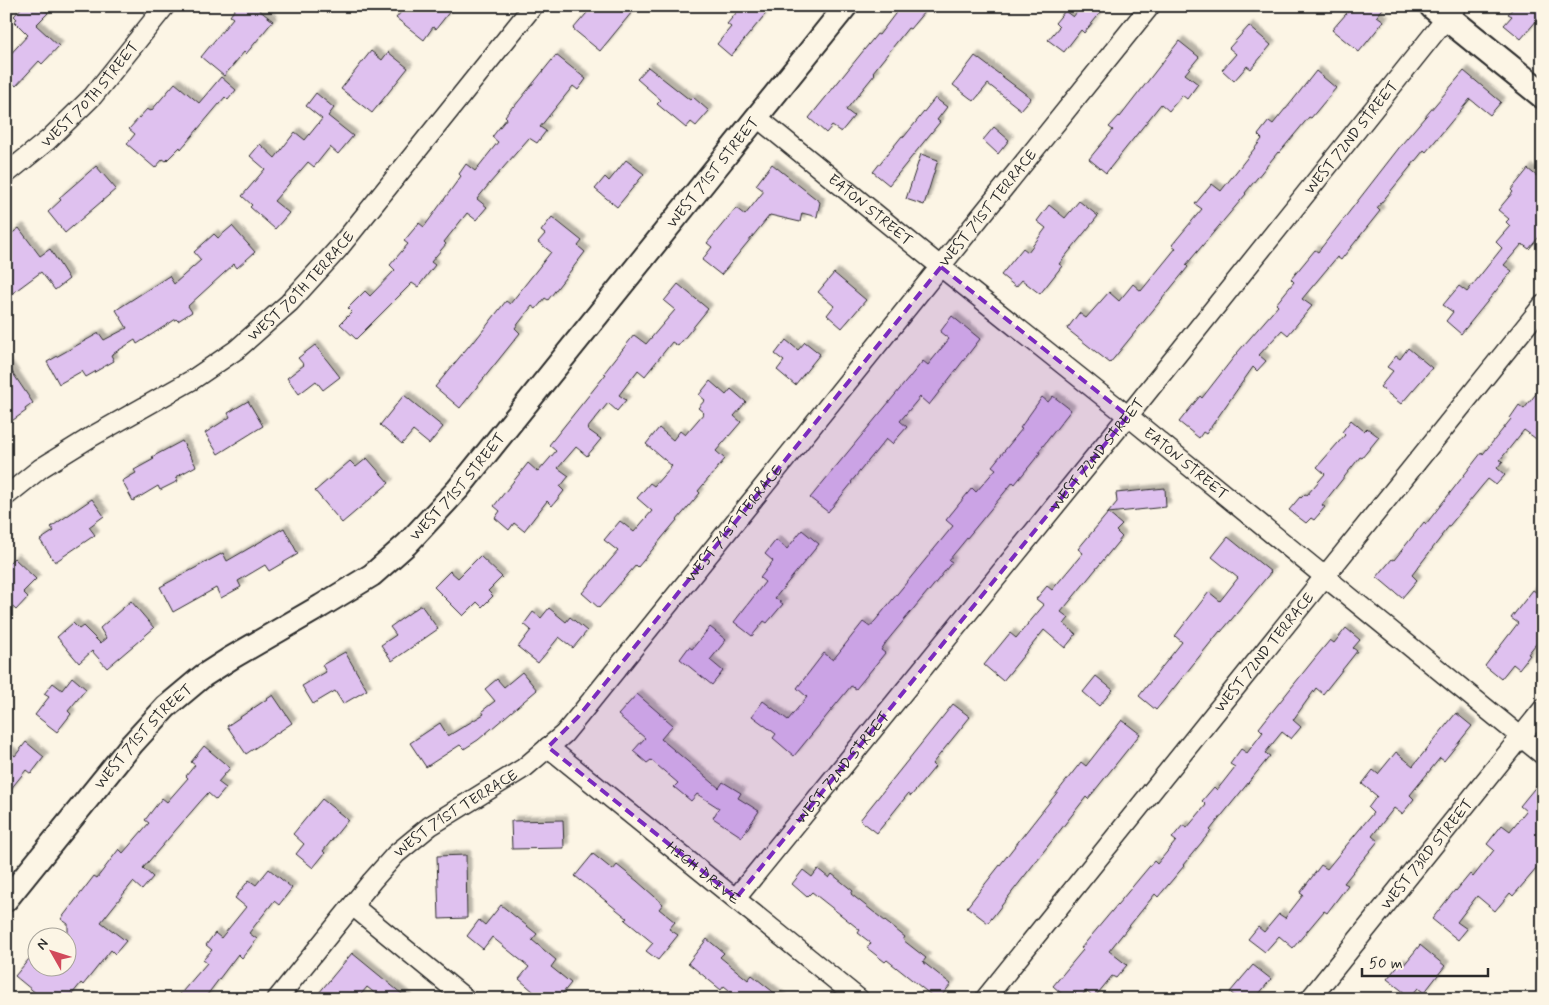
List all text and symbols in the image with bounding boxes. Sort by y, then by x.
street label: WEST 70TH STREET [37,38,144,152]
street label: WEST 72ND STREET [1300,77,1403,199]
street label: WEST 71ST STREET [663,113,764,232]
street label: WEST 71ST TERRACE [935,145,1042,272]
street label: EATON STREET [823,170,916,251]
street label: WEST 70TH TERRACE [244,227,359,346]
street label: WEST 72ND STREET [1046,394,1150,515]
street label: EATON STREET [1139,424,1232,505]
street label: WEST 71ST STREET [406,429,510,546]
street label: WEST 71ST TERRACE [681,461,788,587]
street label: WEST 72ND TERRACE [1210,588,1319,717]
street label: WEST 71ST STREET [90,680,197,794]
street label: WEST 72ND STREET [791,708,895,829]
street label: WEST 71ST TERRACE [390,765,522,863]
street label: WEST 73RD STREET [1377,795,1478,914]
street label: HIGH DRIVE [661,838,744,910]
north arrow [28,928,78,978]
text: N [33,935,53,954]
scale bar [1362,945,1488,977]
text: 50 m [1369,954,1403,974]

